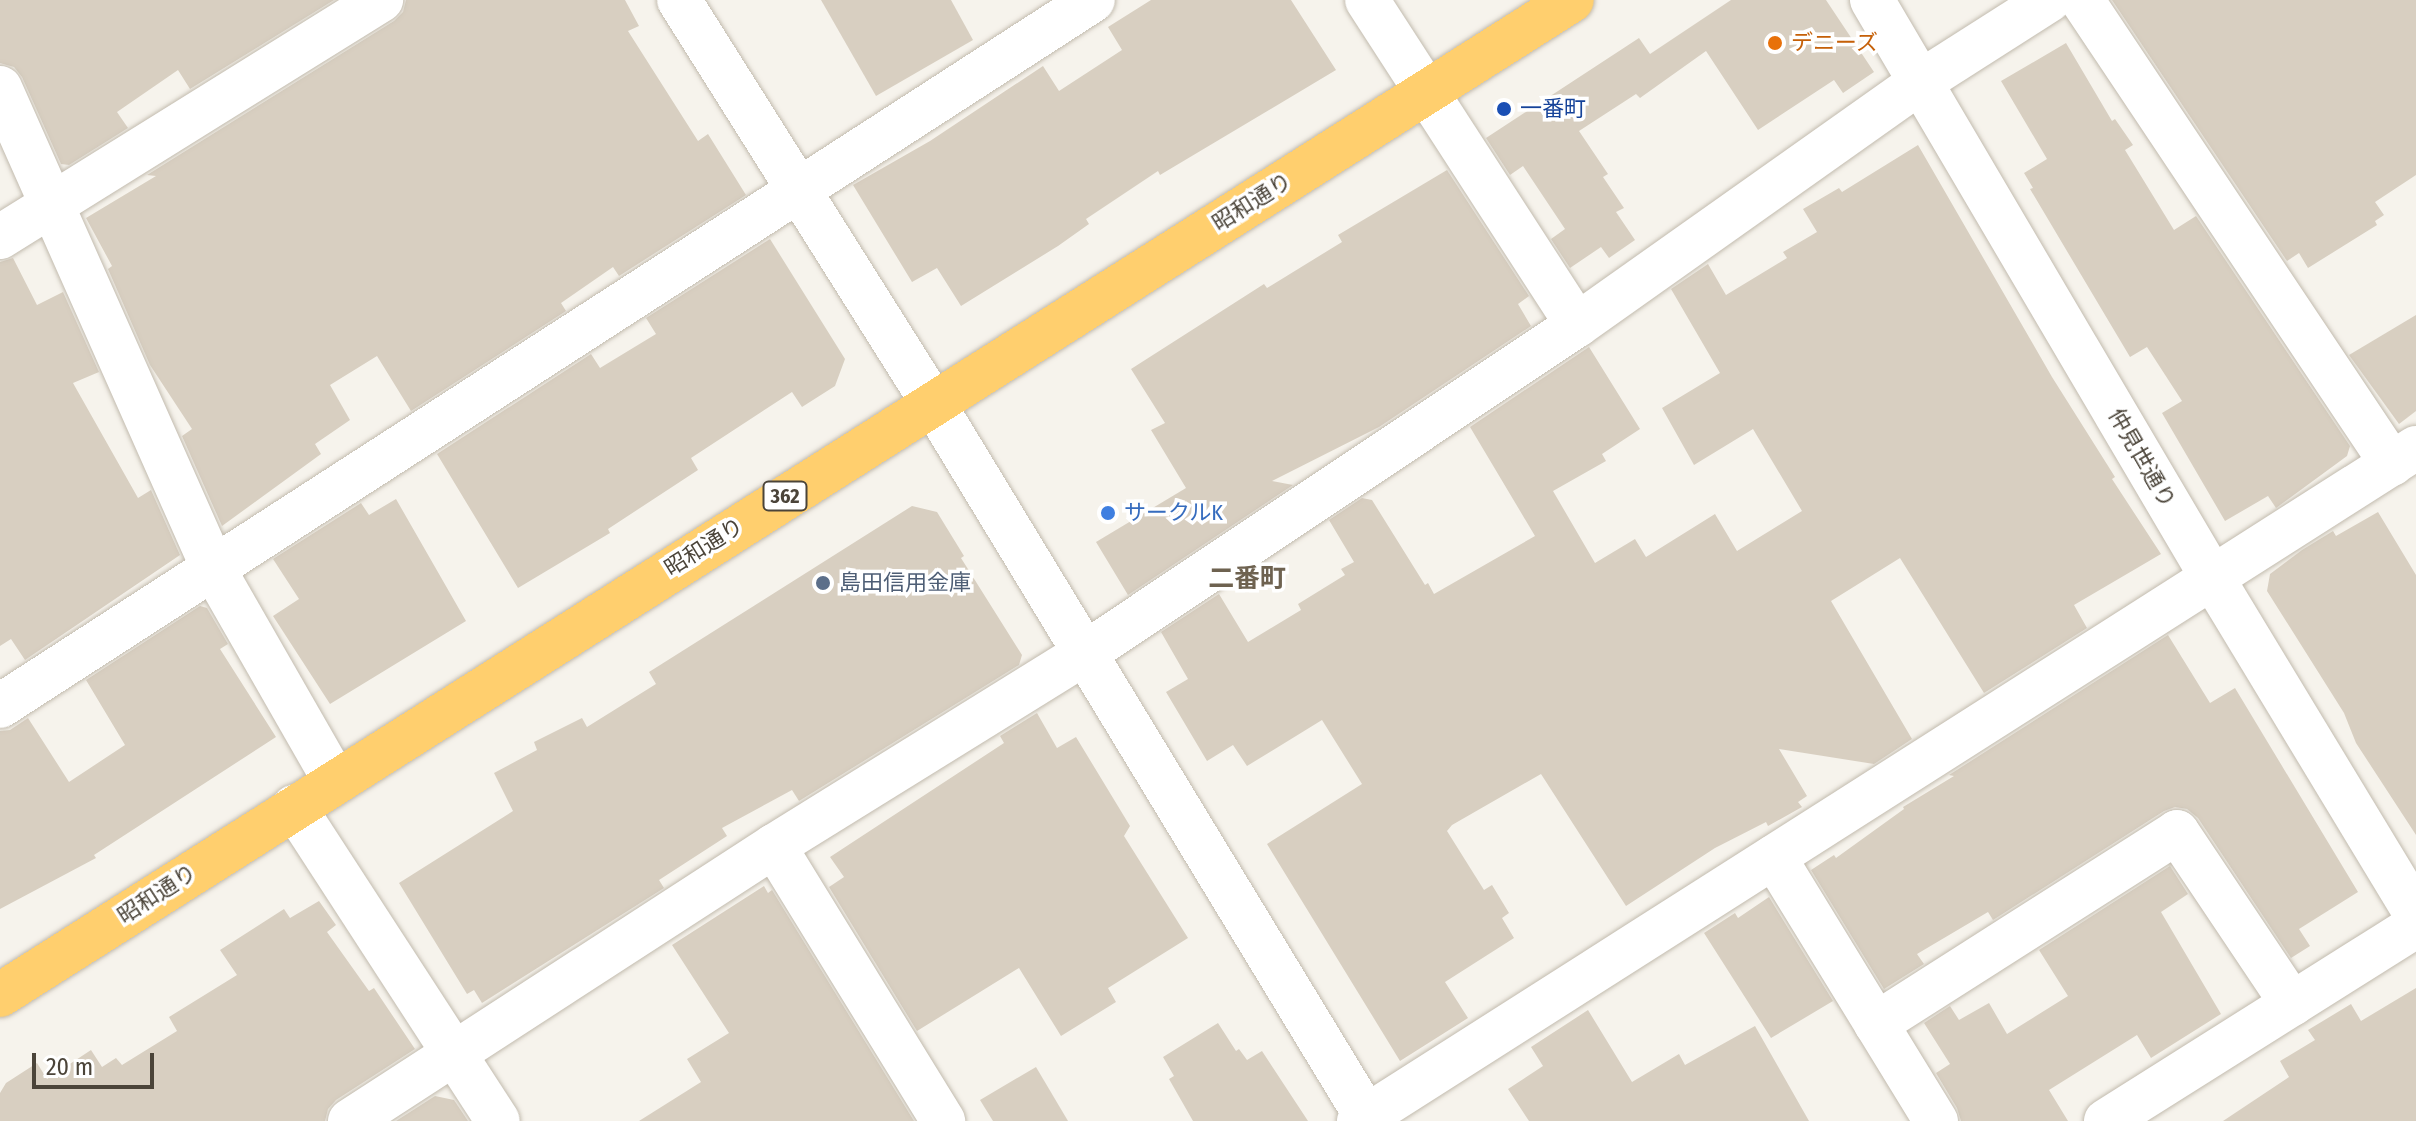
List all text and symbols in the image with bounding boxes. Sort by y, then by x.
place label: デニーズ [1791,30,1879,56]
marker: デニーズ [1766,34,1784,52]
place label: 一番町 [1520,96,1586,122]
marker: 一番町 [1495,100,1513,118]
street label: 昭和通り [1208,167,1296,237]
street label: 仲見世通り [2103,404,2181,512]
road number: 362 [761,480,809,512]
place label: サークルK [1124,500,1224,526]
marker: サークルK [1099,504,1117,522]
street label: 昭和通り [660,512,748,582]
district label: 二番町 [1208,563,1286,595]
place label: 島田信用金庫 [839,570,971,596]
marker: 島田信用金庫 [814,574,832,592]
street label: 昭和通り [113,859,201,929]
scale bar [36,1037,158,1087]
text: 20 m [46,1053,93,1081]

